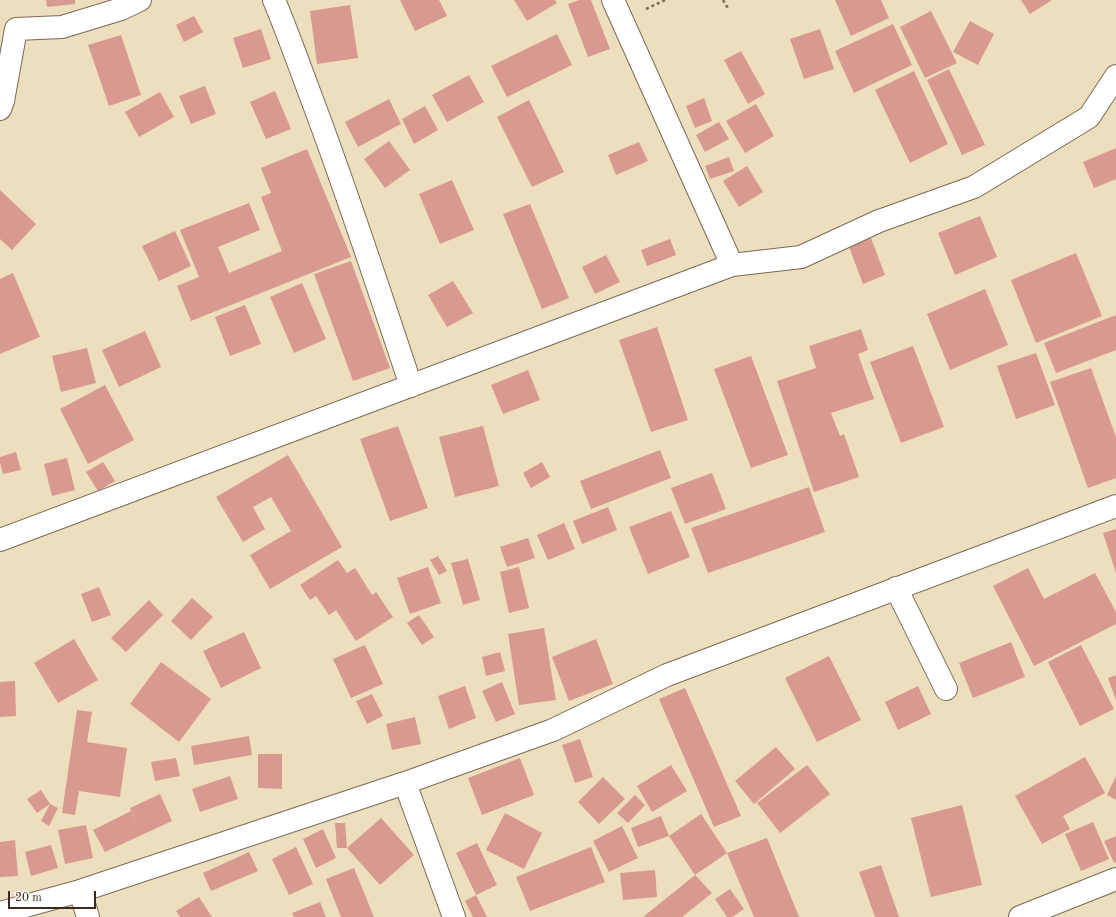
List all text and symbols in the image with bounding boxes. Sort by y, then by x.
scale bar [10,883,98,909]
text: 20 m [15,892,42,904]

